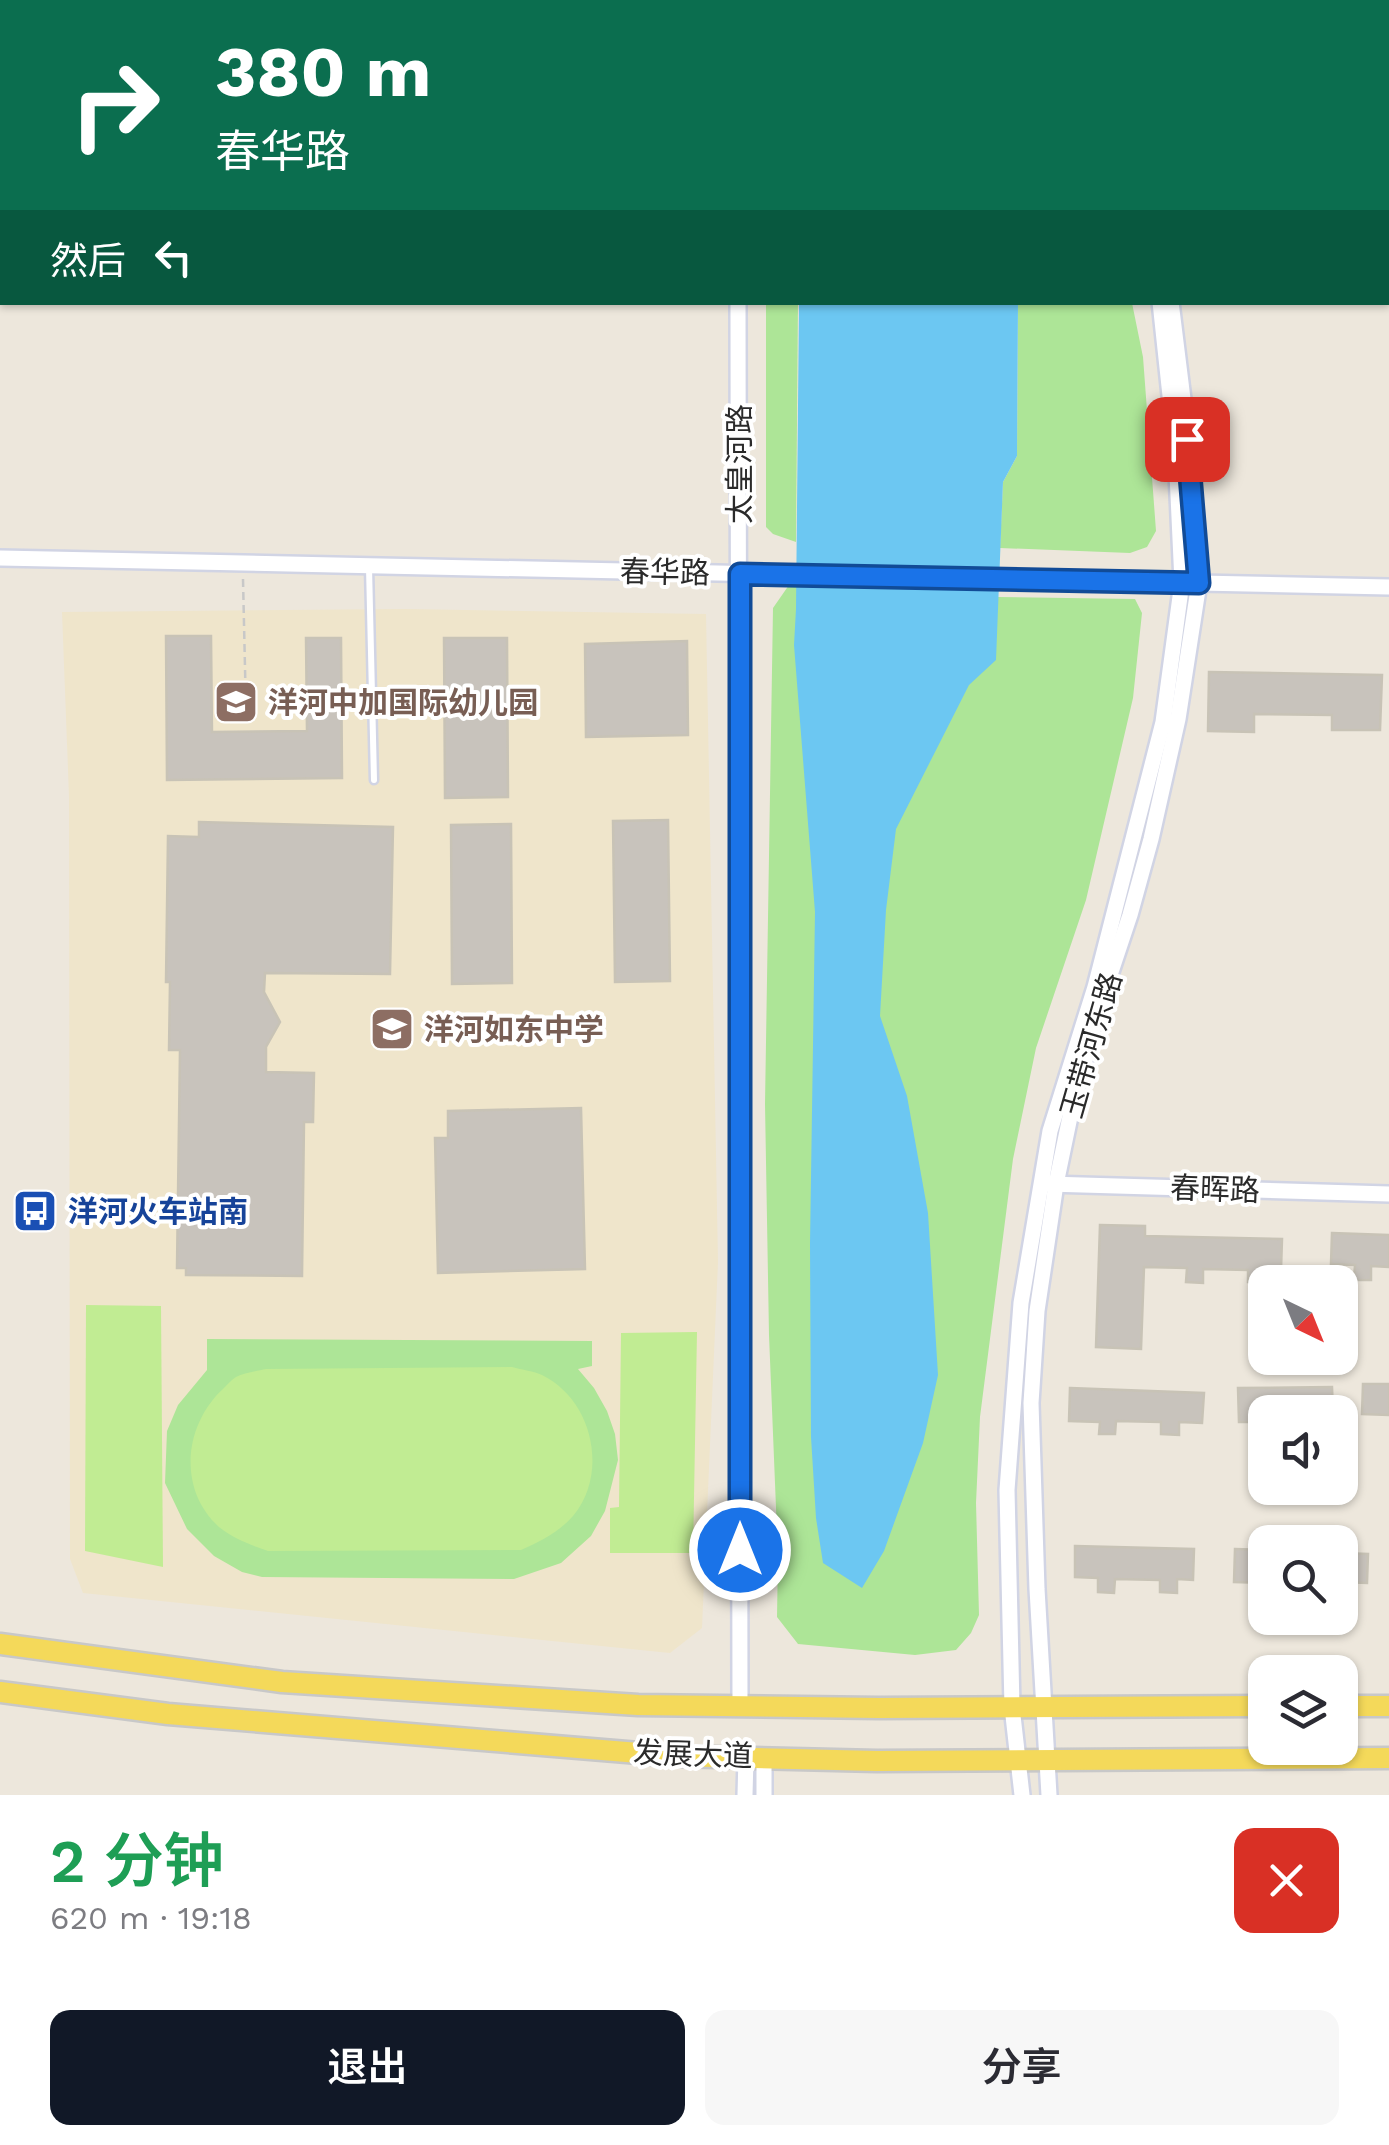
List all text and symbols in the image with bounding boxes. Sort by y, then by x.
text: 380 m [215,31,431,113]
icon: right [50,40,180,170]
text: 春华路 [215,125,350,178]
icon: left [146,230,201,285]
text: 然后 [50,239,126,283]
pin [1145,397,1230,482]
street label: 太皇河路 [722,404,757,524]
icon: arrive [1160,412,1215,467]
street label: 春华路 [620,554,710,590]
school or university icon: 洋河中加国际幼儿园 [213,679,259,725]
place label: 洋河中加国际幼儿园 [268,685,538,720]
street label: 玉带河东路 [1054,968,1128,1122]
school or university icon: 洋河如东中学 [369,1006,415,1052]
place label: 洋河如东中学 [424,1012,604,1047]
street label: 春晖路 [1169,1170,1261,1208]
bus stop icon: 洋河火车站南 [12,1188,58,1234]
place label: 洋河火车站南 [68,1194,248,1229]
north arrow [1248,1265,1358,1375]
map controls [1248,1265,1358,1765]
button: sound [1248,1395,1358,1505]
position arrow [688,1498,792,1602]
button: search [1248,1525,1358,1635]
button: layers [1248,1655,1358,1765]
street label: 发展大道 [632,1734,754,1774]
text: 2 分钟 [50,1826,224,1897]
button: close [1234,1828,1339,1933]
text: 620 m · 19:18 [50,1899,252,1937]
button: 退出 [50,2010,685,2125]
button: 分享 [705,2010,1339,2125]

